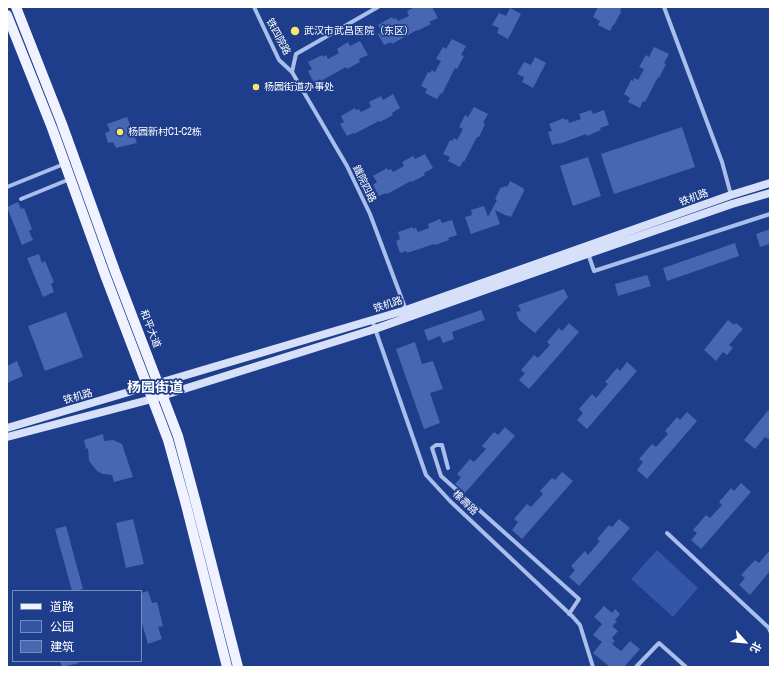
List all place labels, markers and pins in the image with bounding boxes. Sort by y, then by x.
marker: 武汉市武昌医院（东区） [289,25,301,37]
place label: 武汉市武昌医院（东区） [304,25,414,37]
place label: 杨园街道办事处 [264,81,334,93]
marker: 杨园街道办事处 [251,82,261,92]
place label: 杨园新村C1-C2栋 [128,126,202,138]
marker: 杨园新村C1-C2栋 [115,127,125,137]

